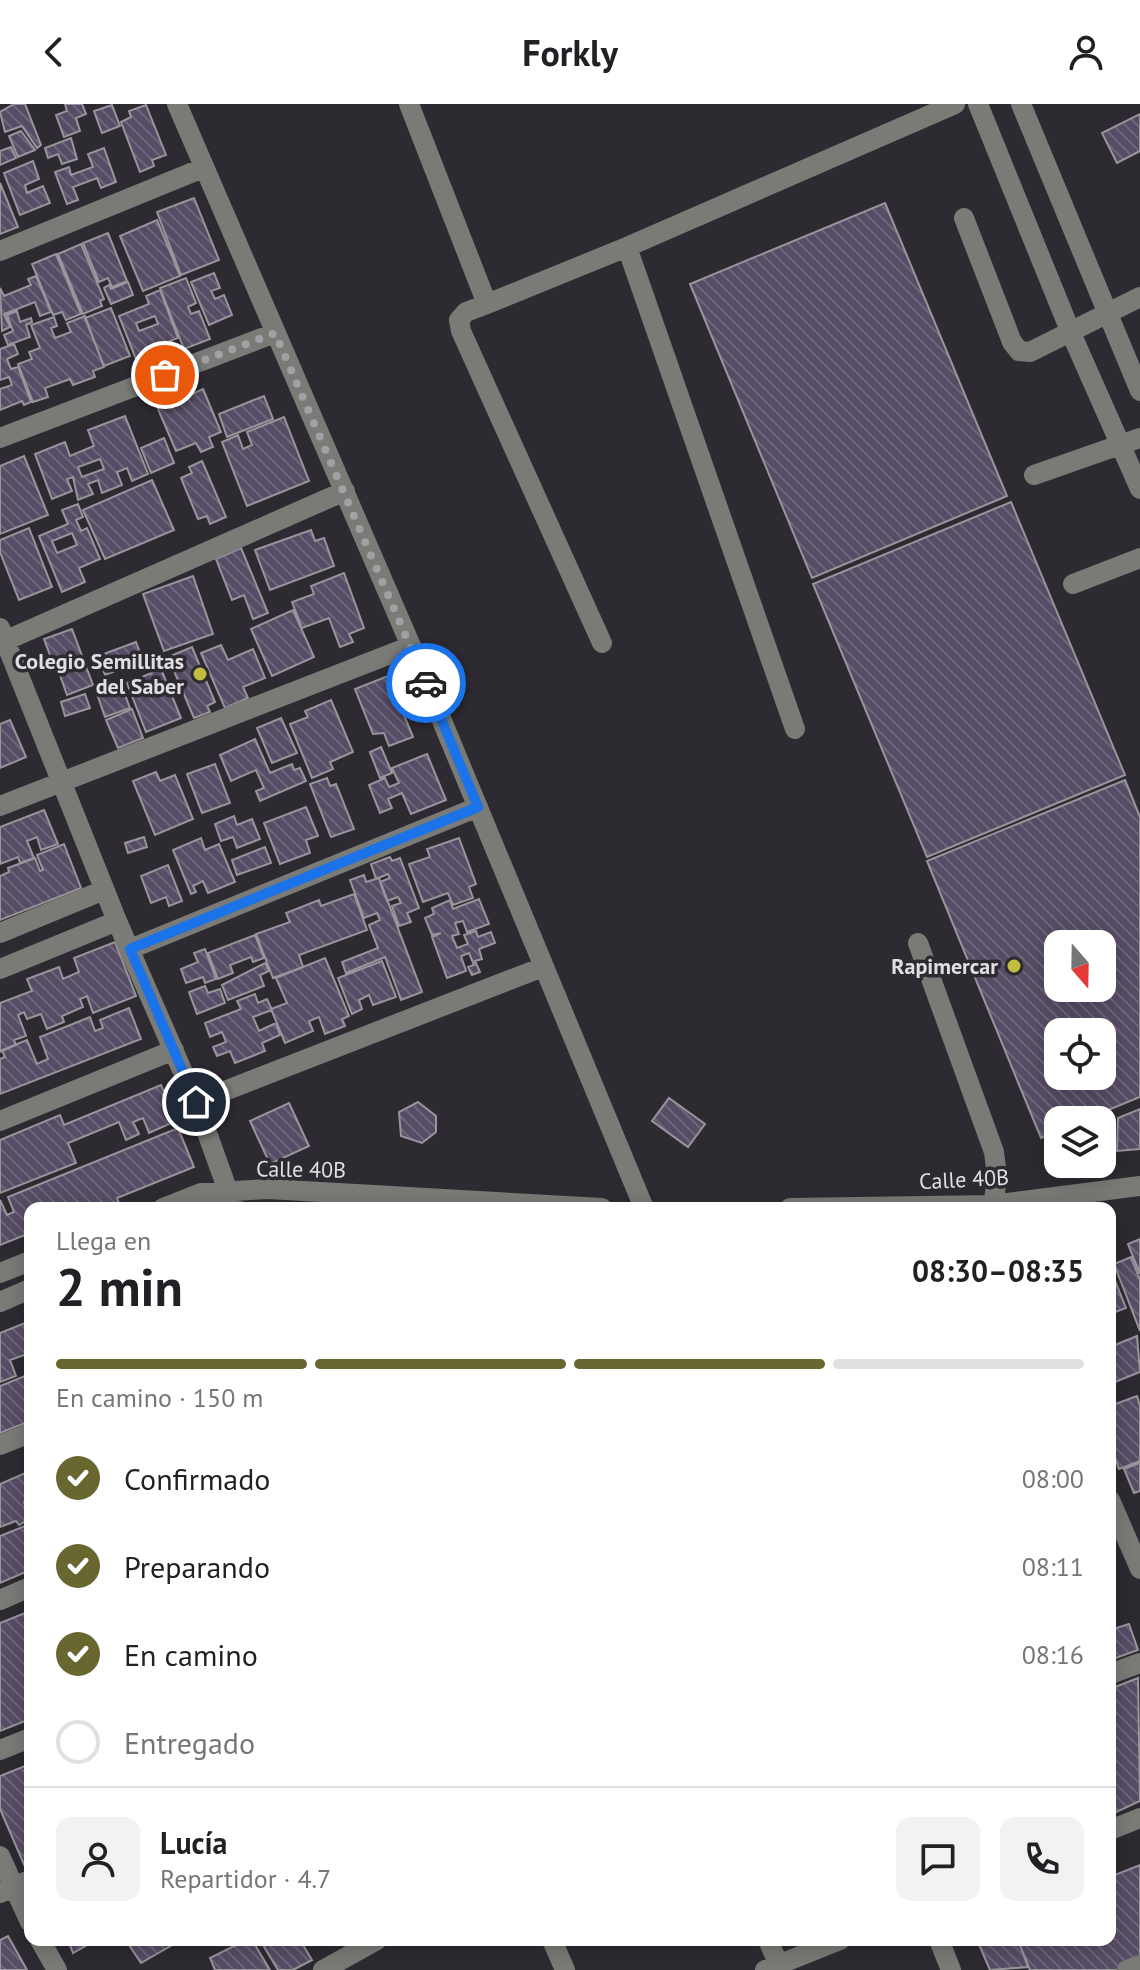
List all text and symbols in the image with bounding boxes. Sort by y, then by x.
text: Forkly [522,29,618,76]
icon: back [32,30,76,74]
icon: person [1064,30,1108,74]
pin [131,341,199,409]
icon: bag [143,353,187,397]
courier [386,643,466,723]
place label: Colegio Semillitas del Saber [15,647,184,700]
icon: car [404,661,448,705]
marker: Colegio Semillitas del Saber [191,665,209,683]
north arrow [1044,930,1116,1002]
map controls [1044,930,1116,1178]
place label: Rapimercar [891,952,998,980]
marker: Rapimercar [1005,957,1023,975]
button: locate [1044,1018,1116,1090]
pin [162,1068,230,1136]
icon: home [174,1080,218,1124]
button: layers [1044,1106,1116,1178]
street label: Calle 40B [256,1154,346,1184]
street label: Calle 40B [918,1163,1010,1195]
text: Llega en [56,1224,151,1257]
text: 08:30–08:35 [912,1251,1084,1290]
text: 2 min [56,1253,183,1320]
text: En camino · 150 m [56,1381,263,1414]
icon: check [56,1456,100,1500]
text: Confirmado [124,1459,270,1498]
text: 08:00 [1022,1462,1084,1495]
icon: check [56,1544,100,1588]
text: Preparando [124,1547,270,1586]
text: 08:11 [1022,1550,1084,1583]
icon: check [56,1632,100,1676]
text: En camino [124,1635,258,1674]
text: 08:16 [1022,1638,1084,1671]
text: Entregado [124,1723,255,1762]
button: person [56,1817,140,1901]
button: chat [896,1817,980,1901]
button: phone [1000,1817,1084,1901]
text: Lucía [160,1823,228,1862]
text: Repartidor · 4.7 [160,1862,331,1895]

